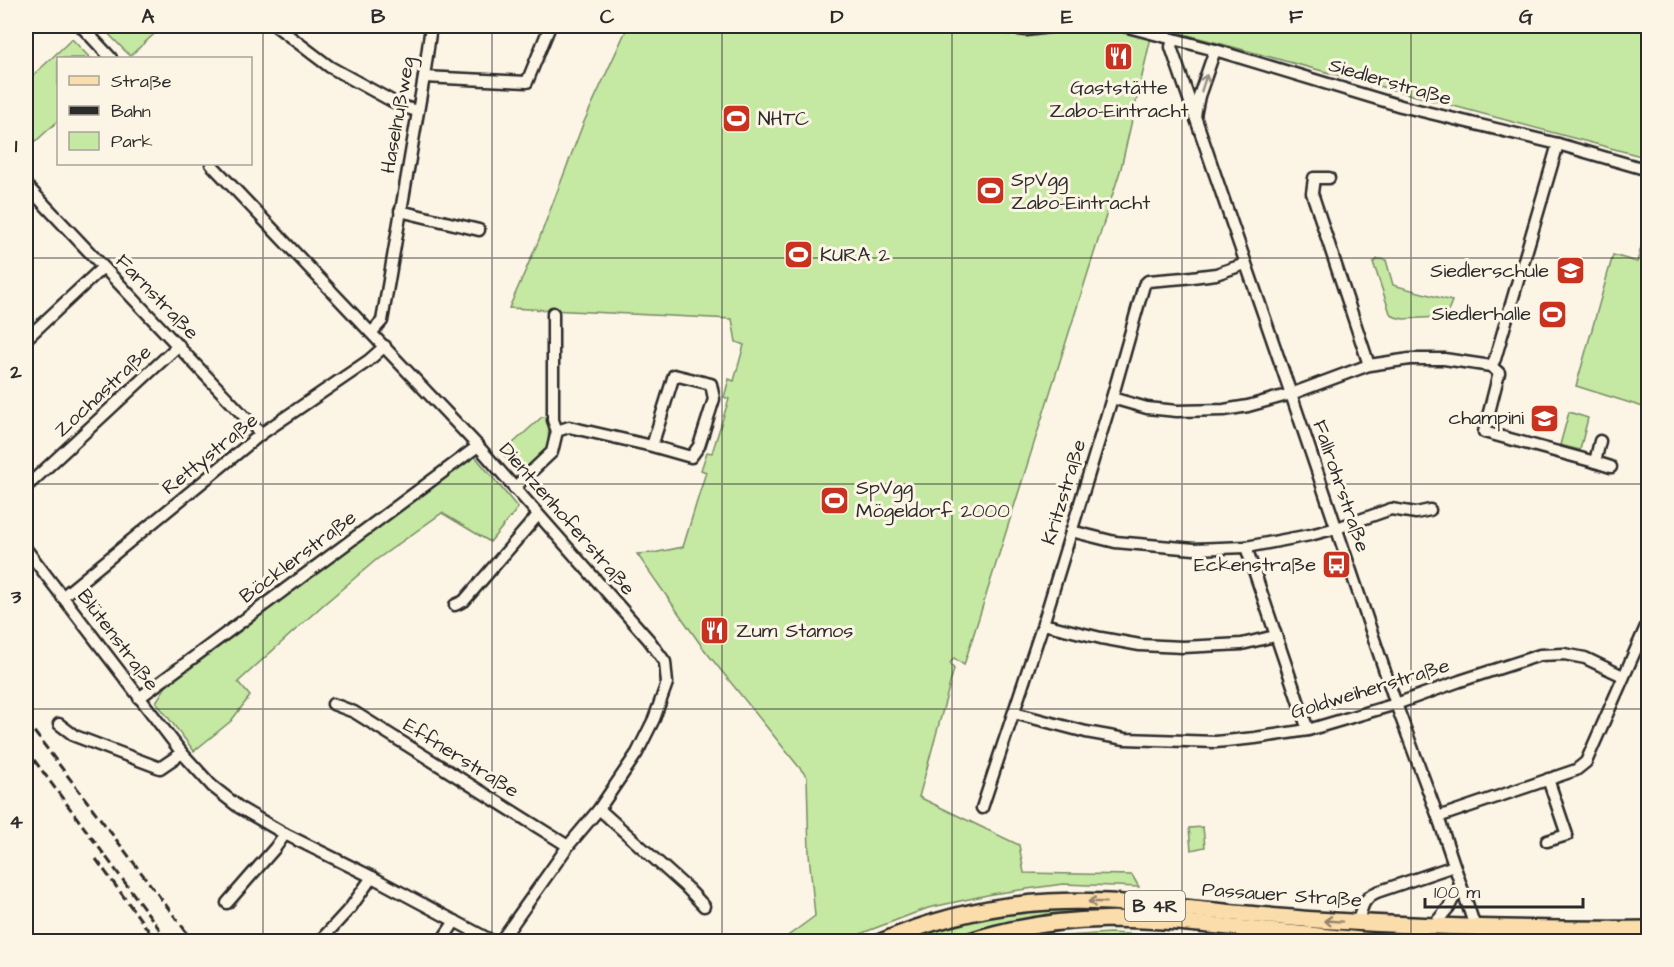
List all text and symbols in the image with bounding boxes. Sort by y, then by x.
text: A [142,3,155,31]
text: B [371,3,386,31]
text: C [600,3,615,31]
text: D [831,3,844,31]
text: E [1061,3,1073,31]
text: F [1289,3,1304,31]
text: G [1519,3,1533,31]
restaurant icon: Gaststätte Zabo-Eintracht [1103,41,1135,73]
street label: Siedlerstraße [1325,51,1455,113]
street label: Haselnußweg [374,54,423,176]
legend [57,57,252,165]
text: Straße [111,69,172,94]
place label: Gaststätte Zabo-Eintracht [1049,74,1189,125]
one-way arrow [1199,74,1210,93]
text: Bahn [111,99,151,124]
sports icon: NHTC [721,103,753,135]
place label: NHTC [758,105,809,133]
text: Park [111,129,153,154]
text: 1 [15,132,18,160]
place label: SpVgg Zabo-Eintracht [1011,166,1150,217]
sports icon: SpVgg Zabo-Eintracht [974,175,1006,207]
sports icon: KURA 2 [783,239,815,271]
place label: KURA 2 [820,241,890,269]
street label: Farnstraße [109,248,205,346]
school or university icon: Siedlerschule [1554,255,1586,287]
place label: Siedlerschule [1430,257,1549,285]
sports icon: Siedlerhalle [1536,298,1568,330]
place label: Siedlerhalle [1432,300,1531,328]
street label: Zochastraße [48,338,158,444]
text: 2 [9,358,22,386]
school or university icon: champini [1529,402,1561,434]
place label: champini [1449,404,1524,432]
street label: Rettystraße [156,406,265,502]
street label: Fallrohrstraße [1305,416,1377,556]
street label: Dientzenhoferstraße [493,436,642,602]
street label: Kritzstraße [1035,436,1093,548]
place label: SpVgg Mögeldorf 2000 [856,474,1010,526]
sports icon: SpVgg Mögeldorf 2000 [819,484,851,516]
street label: Böcklerstraße [234,504,362,610]
bus stop icon: Eckenstraße [1321,549,1353,581]
place label: Eckenstraße [1194,551,1316,579]
text: 3 [10,583,22,611]
street label: Blütenstraße [70,583,166,697]
restaurant icon: Zum Stamos [699,615,731,647]
place label: Zum Stamos [736,617,853,645]
street label: Goldweiherstraße [1287,651,1453,726]
street label: Effnerstraße [398,711,524,805]
text: 4 [9,808,23,836]
scale bar [1425,871,1582,909]
street label: Passauer Straße [1201,875,1363,915]
text: 100 m [1434,880,1480,905]
road number: B 4R [1125,891,1185,921]
one-way arrow [1087,896,1107,907]
one-way arrow [1324,915,1344,926]

